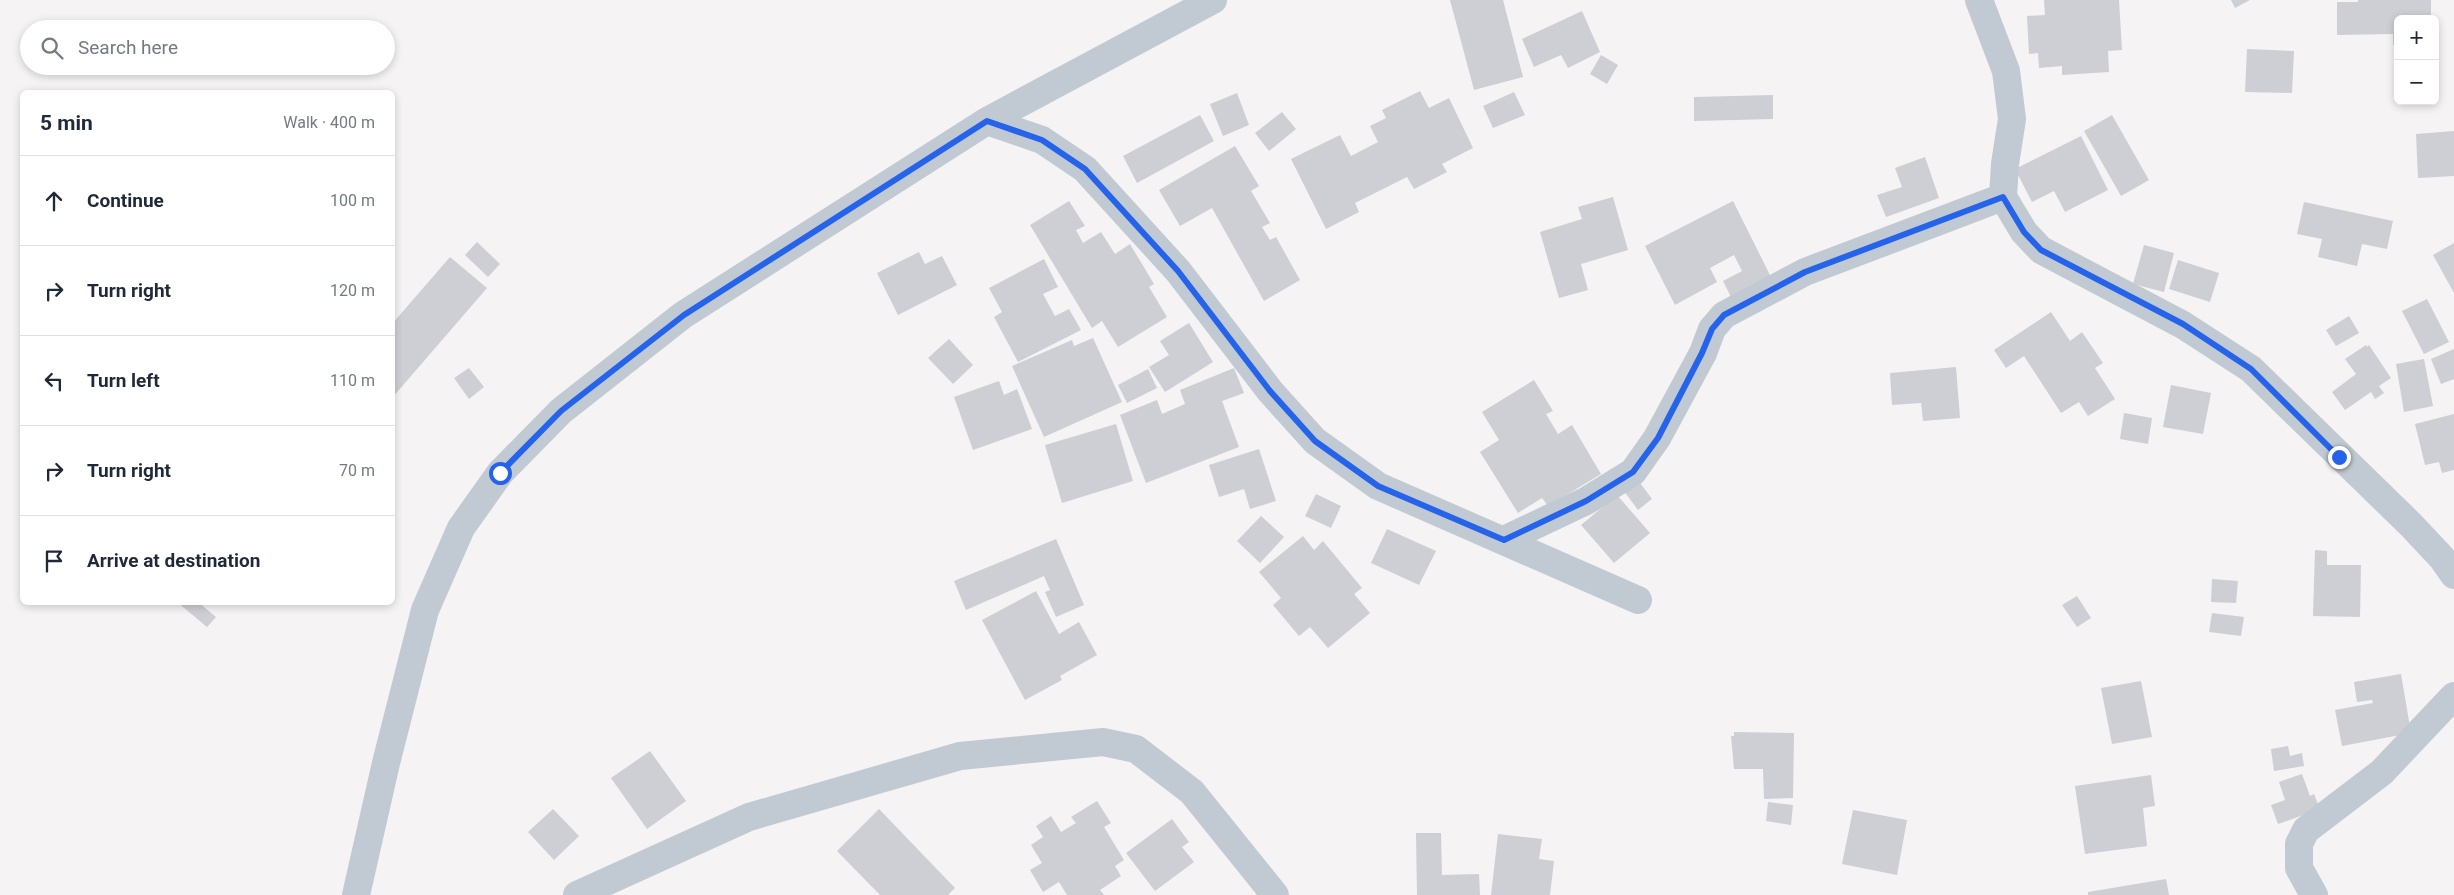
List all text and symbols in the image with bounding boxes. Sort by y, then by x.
map controls [2394,15,2439,105]
button: + [2394,15,2439,60]
search box [20,20,395,75]
icon: search [38,34,66,62]
text: Search here [78,36,178,59]
button: − [2394,60,2439,105]
text: 5 min [40,111,93,135]
text: Walk · 400 m [283,113,375,132]
icon: ahead [40,187,68,215]
text: Continue [87,189,164,212]
text: 100 m [330,191,375,210]
icon: right [40,277,68,305]
text: Turn right [87,279,171,302]
text: 120 m [330,281,375,300]
icon: left [40,367,68,395]
text: Turn left [87,369,160,392]
text: 110 m [330,371,375,390]
route end [2328,446,2351,469]
icon: right [40,457,68,485]
text: Turn right [87,459,171,482]
text: 70 m [339,461,375,480]
route start [489,462,512,485]
icon: arrive [40,547,68,575]
text: Arrive at destination [87,549,260,572]

